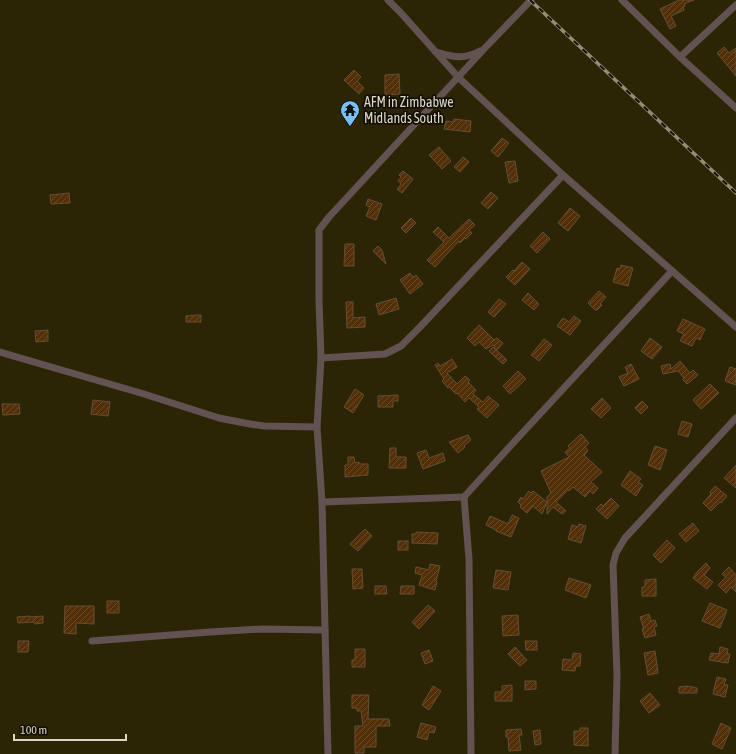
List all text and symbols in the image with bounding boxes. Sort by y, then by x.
place label: AFM in Zimbabwe Midlands South [364,94,454,126]
temple icon: AFM in Zimbabwe Midlands South [339,99,361,127]
scale bar [14,716,126,742]
text: 100 m [20,723,47,737]

